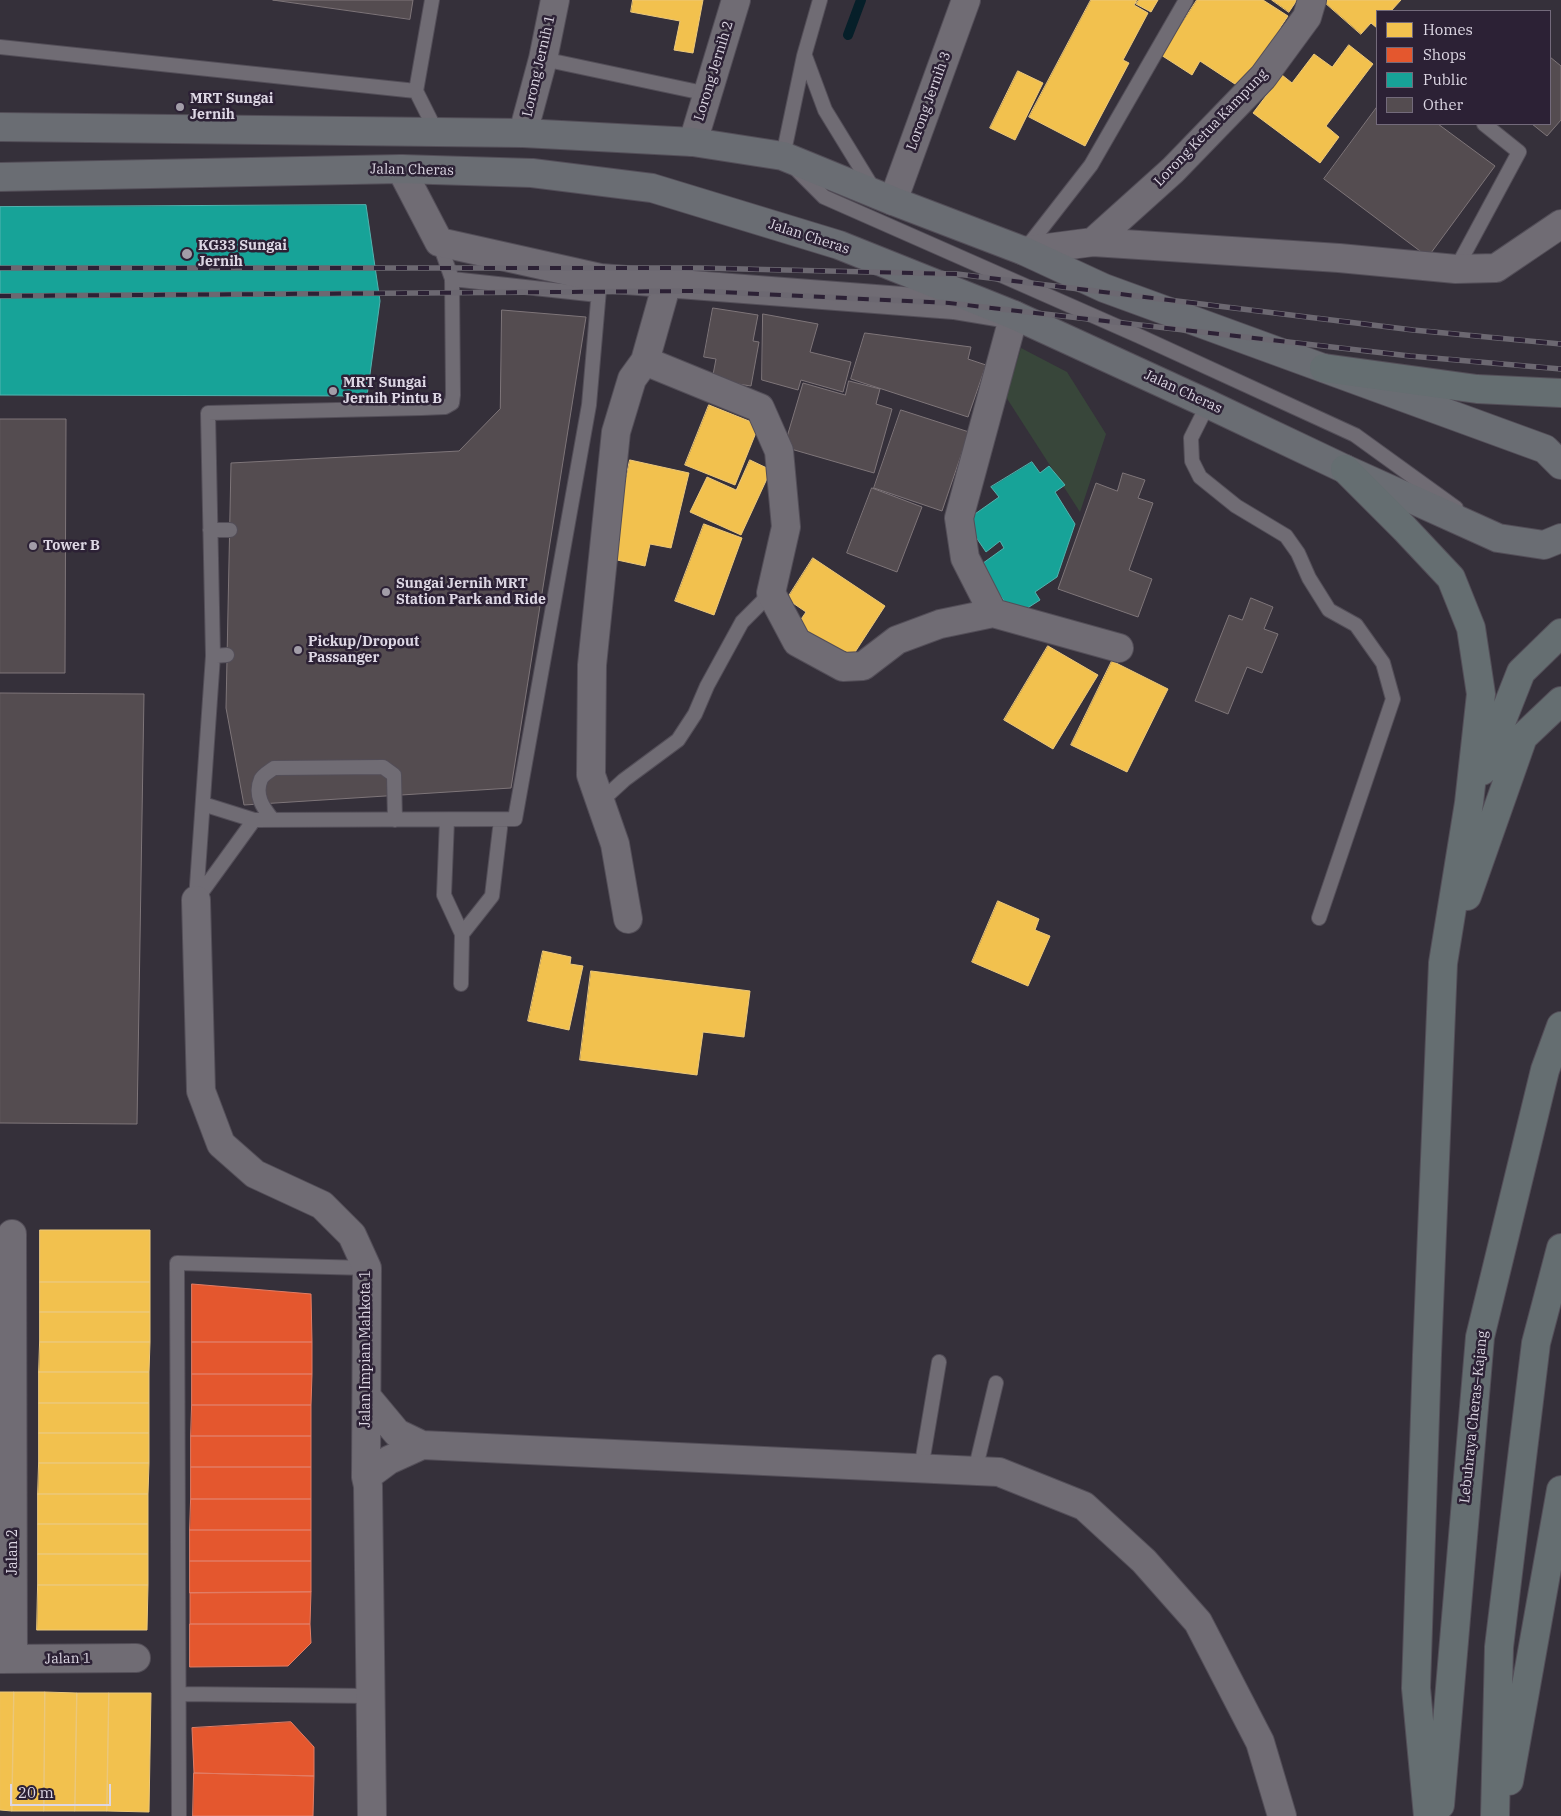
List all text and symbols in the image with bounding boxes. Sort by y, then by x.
legend [1376,10,1551,125]
street label: Lorong Jernih 1 [519,14,559,118]
street label: Lorong Jernih 2 [691,19,737,123]
text: Homes [1423,20,1473,39]
text: Shops [1423,45,1466,64]
street label: Lorong Jernih 3 [903,49,955,153]
street label: Lorong Ketua Kampung [1151,66,1271,190]
text: Public [1423,70,1468,89]
place label: MRT Sungai Jernih [190,91,274,124]
text: Other [1423,95,1463,114]
marker: MRT Sungai Jernih [174,101,186,113]
street label: Jalan Cheras [370,161,454,179]
street label: Jalan Cheras [766,216,852,258]
place label: KG33 Sungai Jernih [198,238,287,270]
marker: KG33 Sungai Jernih [180,247,194,261]
street label: Jalan Cheras [1141,367,1225,417]
place label: MRT Sungai Jernih Pintu B [343,375,442,408]
marker: MRT Sungai Jernih Pintu B [327,385,339,397]
place label: Tower B [43,538,100,554]
marker: Tower B [27,540,39,552]
place label: Sungai Jernih MRT Station Park and Ride [396,576,546,608]
marker: Sungai Jernih MRT Station Park and Ride [380,586,392,598]
place label: Pickup/Dropout Passanger [308,634,419,666]
marker: Pickup/Dropout Passanger [292,644,304,656]
street label: Jalan Impian Mahkota 1 [358,1270,374,1428]
street label: Lebuhraya Cheras–Kajang [1457,1330,1491,1504]
street label: Jalan 2 [5,1529,21,1575]
street label: Jalan 1 [45,1650,91,1668]
scale bar [12,1774,114,1806]
text: 20 m [18,1783,54,1802]

